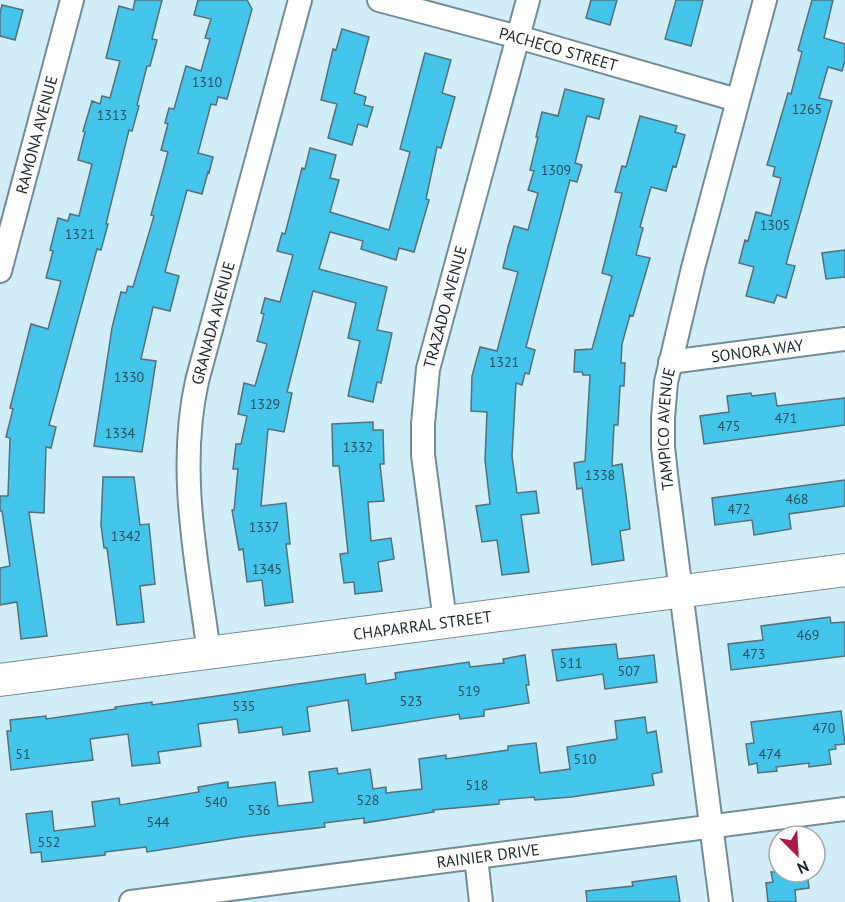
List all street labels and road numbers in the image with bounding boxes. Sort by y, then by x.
street label: PACHECO STREET [497,22,620,75]
street label: RAMONA AVENUE [11,73,61,196]
street label: TRAZADO AVENUE [419,243,471,370]
street label: GRANADA AVENUE [186,259,239,387]
street label: SONORA WAY [710,335,805,367]
street label: TAMPICO AVENUE [653,365,679,491]
street label: CHAPARRAL STREET [352,606,493,644]
street label: RAINIER DRIVE [435,839,540,872]

